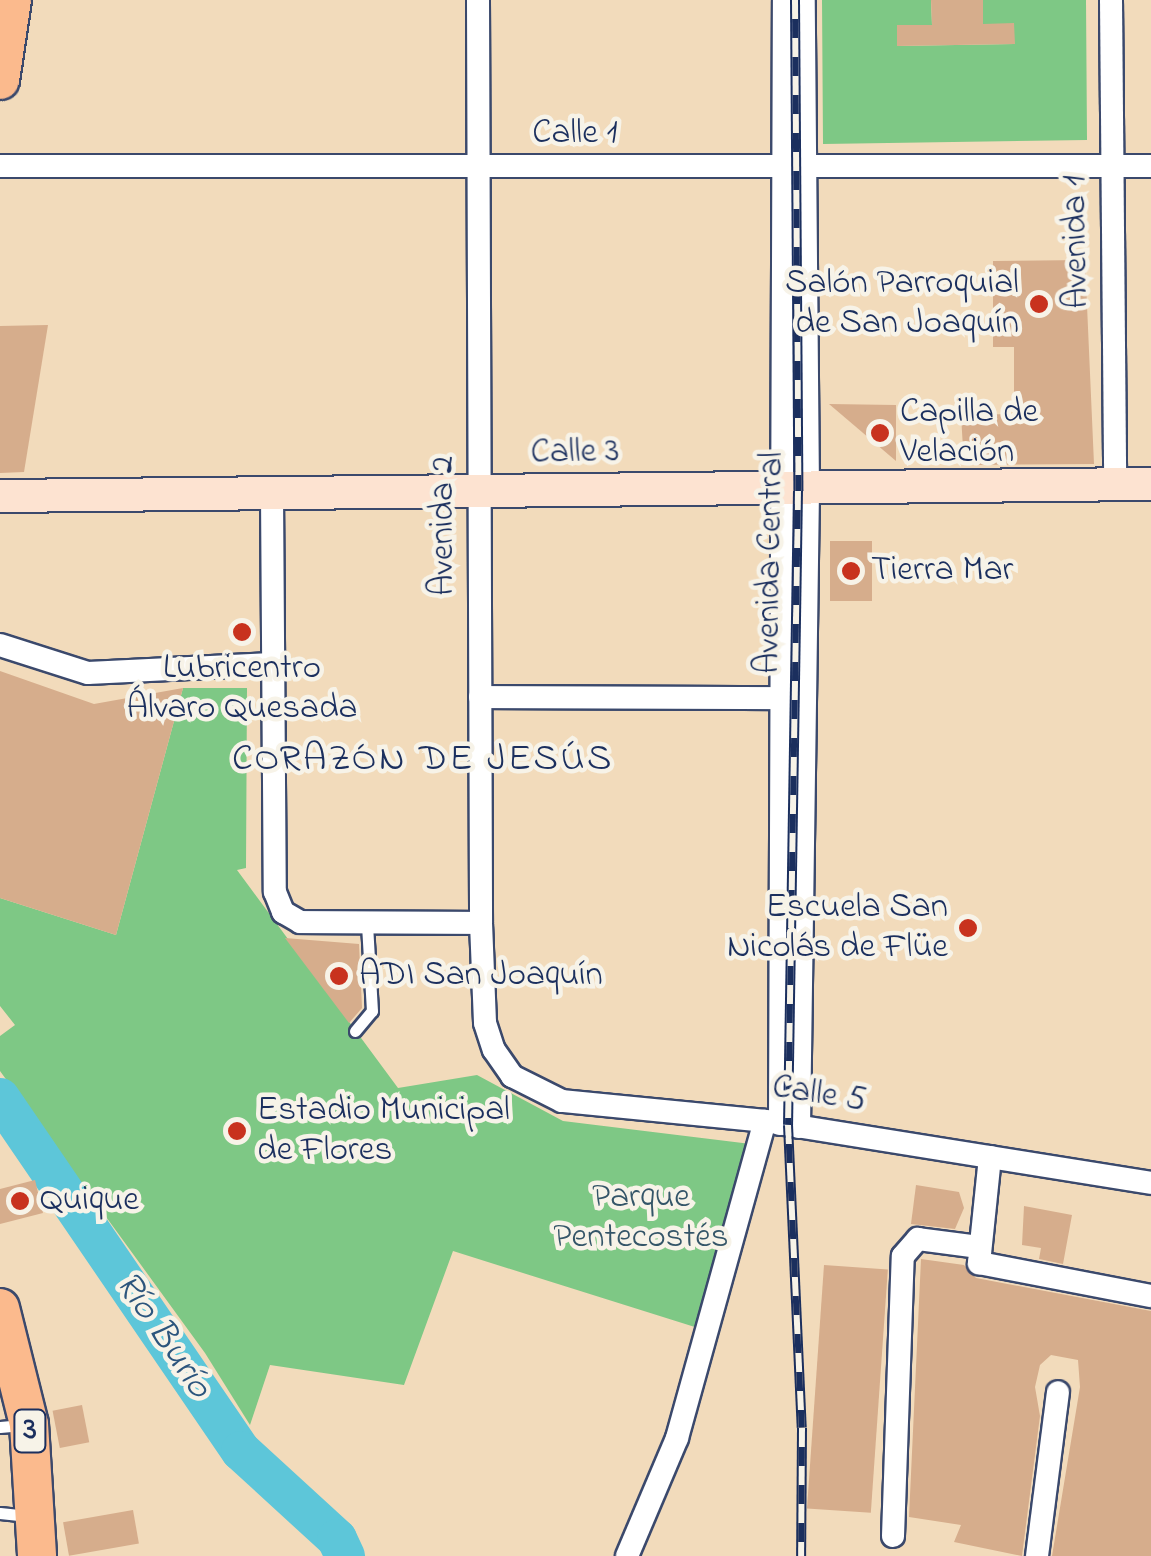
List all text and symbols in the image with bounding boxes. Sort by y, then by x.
street label: Calle 1 [532,113,618,155]
street label: Avenida 1 [1055,175,1099,309]
place label: Salón Parroquial de San Joaquín [785,263,1019,345]
marker: Salón Parroquial de San Joaquín [1028,293,1050,315]
place label: Capilla de Velación [900,392,1038,474]
marker: Capilla de Velación [869,422,891,444]
street label: Calle 3 [530,431,620,475]
street label: Avenida Central [748,452,794,674]
street label: Avenida 2 [423,456,465,596]
place label: Tierra Mar [871,550,1013,592]
marker: Tierra Mar [840,560,862,582]
marker: Lubricentro Álvaro Quesada [231,621,253,643]
place label: Lubricentro Álvaro Quesada [126,648,358,730]
district label: CORAZÓN DE JESÚS [232,738,614,784]
place label: Escuela San Nicolás de Flüe [727,887,948,969]
marker: Escuela San Nicolás de Flüe [957,917,979,939]
place label: ADI San Joaquín [359,955,603,997]
marker: ADI San Joaquín [328,965,350,987]
street label: Calle 5 [769,1067,869,1123]
place label: Estadio Municipal de Flores [257,1090,510,1172]
marker: Estadio Municipal de Flores [226,1120,248,1142]
park label: Parque Pentecostés [553,1177,729,1259]
place label: Quique [40,1180,139,1222]
marker: Quique [9,1190,31,1212]
water label: Río Burío [103,1264,221,1408]
road number: 3 [12,1404,48,1458]

